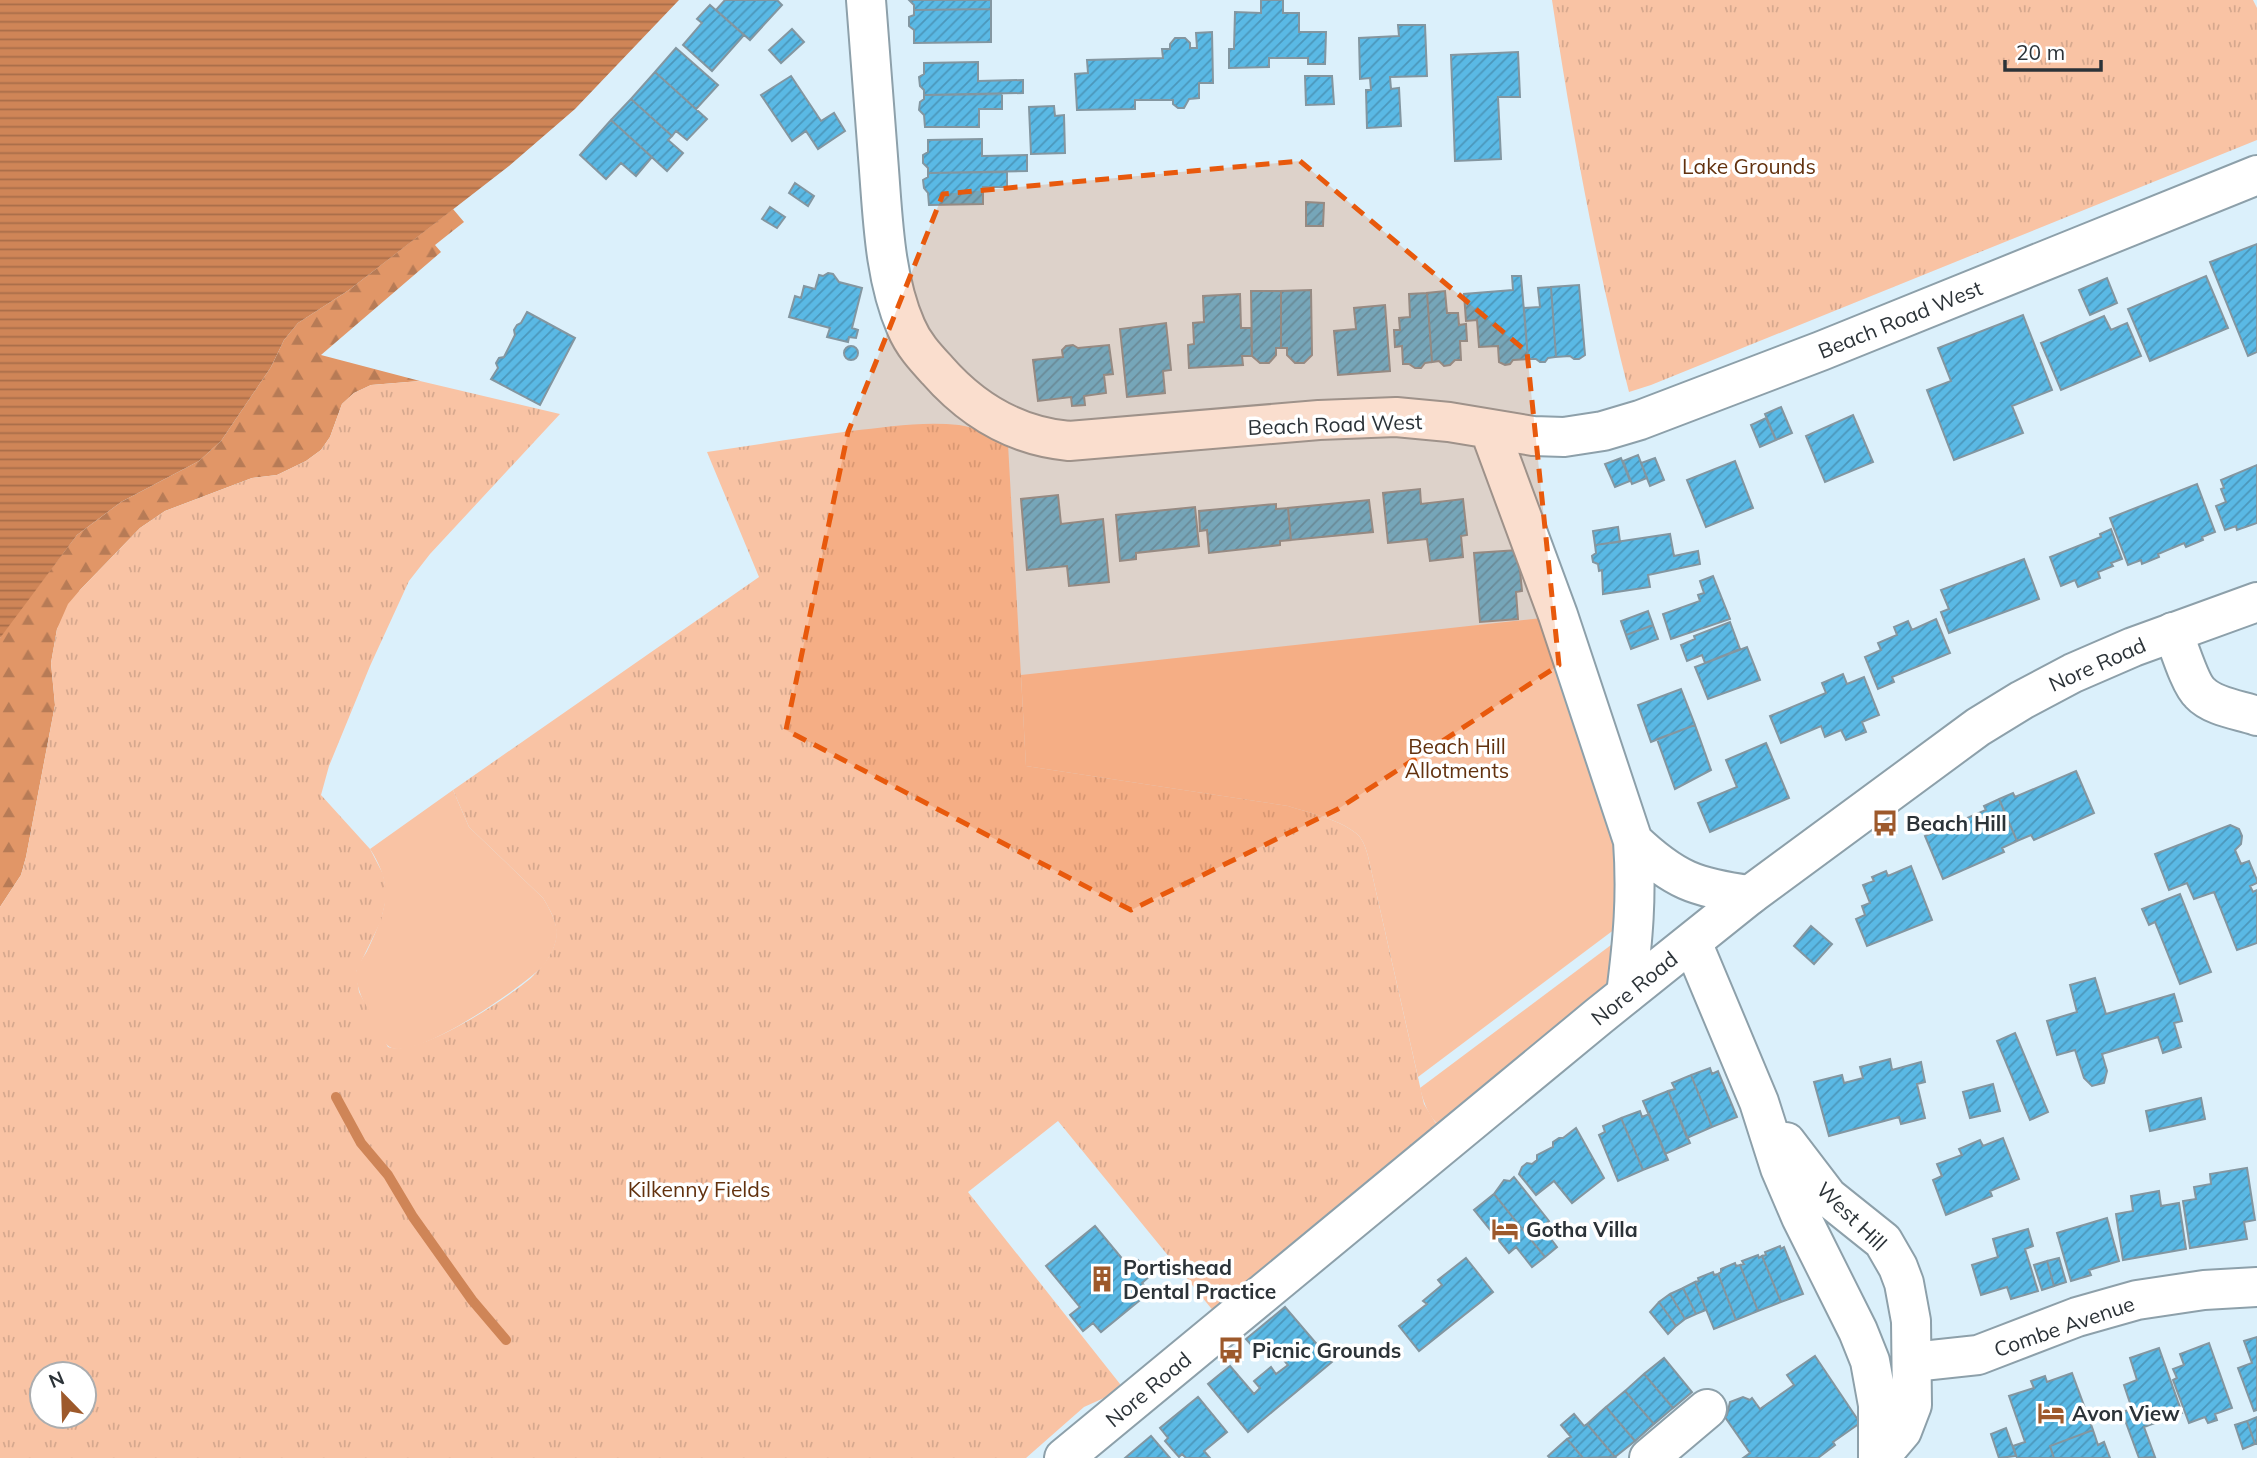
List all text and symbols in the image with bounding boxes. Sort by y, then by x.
scale bar [2005,28,2101,72]
text: 20 m [2016,39,2065,65]
park label: Lake Grounds [1682,153,1816,179]
street label: Beach Road West [1814,274,1986,364]
street label: Beach Road West [1247,408,1423,440]
street label: Nore Road [2044,631,2150,697]
park label: Beach Hill Allotments [1405,733,1509,783]
bus stop icon: Beach Hill [1870,808,1900,838]
place label: Beach Hill [1906,810,2007,836]
street label: Nore Road [1586,945,1682,1031]
park label: Kilkenny Fields [628,1176,770,1202]
street label: West Hill [1811,1176,1893,1256]
hotel icon: Gotha Villa [1490,1214,1520,1244]
place label: Gotha Villa [1526,1216,1638,1242]
place label: Portishead Dental Practice [1123,1254,1276,1304]
building icon: Portishead Dental Practice [1087,1264,1117,1294]
street label: Combe Avenue [1990,1290,2138,1362]
bus stop icon: Picnic Grounds [1216,1335,1246,1365]
place label: Picnic Grounds [1252,1337,1401,1363]
street label: Nore Road [1100,1346,1196,1432]
north arrow [28,1360,98,1430]
text: N [45,1366,68,1393]
hotel icon: Avon View [2036,1398,2066,1428]
place label: Avon View [2072,1400,2180,1426]

